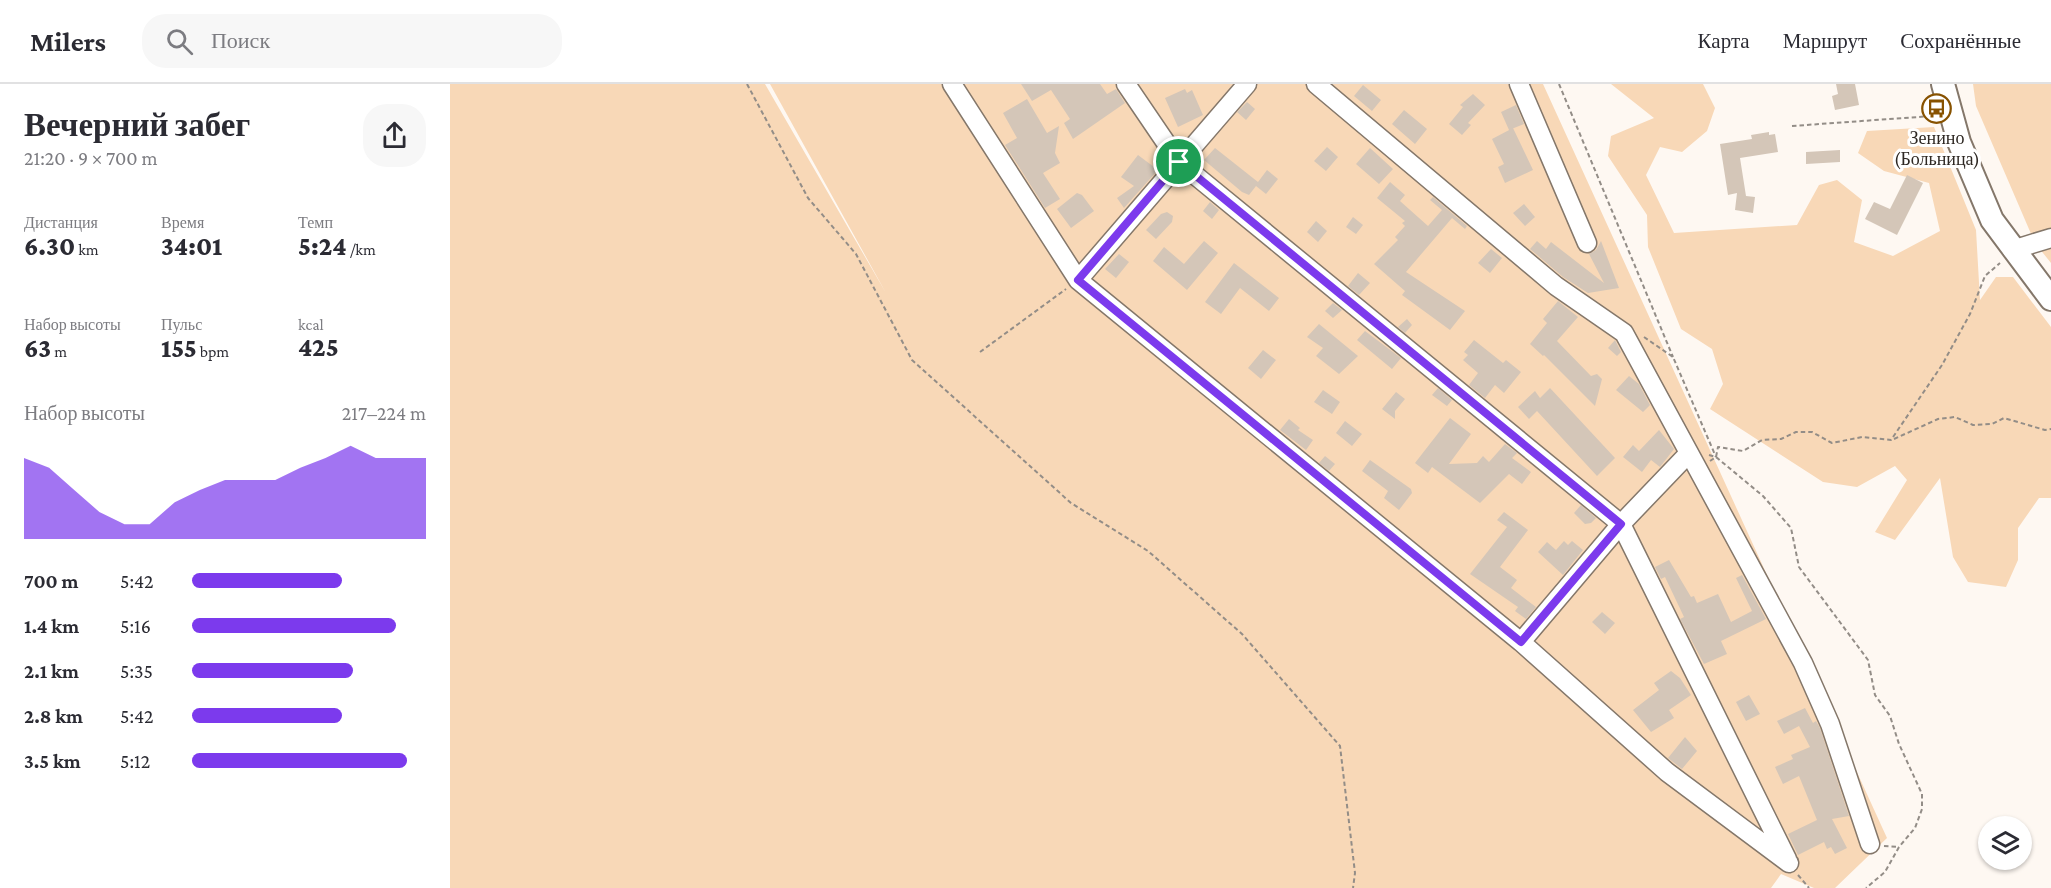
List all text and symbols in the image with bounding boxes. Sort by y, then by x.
search box [142,14,562,68]
icon: search [163,25,196,58]
text: Milers [30,26,106,57]
text: Поиск [211,28,270,53]
text: Карта [1698,29,1750,53]
text: Маршрут [1783,29,1867,53]
text: Сохранённые [1900,29,2021,53]
bus stop icon: Зенино (Больница) [1921,93,1953,125]
button: share [363,104,426,167]
text: Вечерний забег [24,106,250,143]
place label: Зенино (Больница) [1894,128,1980,170]
pin [1153,136,1204,187]
icon: arrive [1162,145,1195,178]
text: 21:20 · 9 × 700 m [24,147,157,169]
text: Дистанция [24,214,98,231]
text: Время [161,214,204,231]
text: Темп [298,214,333,231]
text: 6.30 [24,232,75,261]
text: 34:01 [161,232,222,261]
text: 5:24 [298,232,347,261]
text: km [75,241,99,258]
text: /km [347,241,376,258]
text: Набор высоты [24,316,121,333]
text: Пульс [161,316,202,333]
text: kcal [298,316,324,333]
text: 425 [298,333,339,362]
text: 63 [24,334,51,363]
text: 155 [161,334,197,363]
text: m [51,343,67,360]
text: bpm [197,343,229,360]
text: Набор высоты [24,402,145,424]
text: 217–224 m [342,402,426,424]
text: 700 m [24,570,78,592]
text: 5:42 [120,570,154,592]
text: 1.4 km [24,615,79,637]
text: 5:16 [120,615,151,637]
text: 2.1 km [24,660,79,682]
text: 5:35 [120,660,153,682]
text: 2.8 km [24,705,83,727]
text: 5:42 [120,705,154,727]
text: 3.5 km [24,750,81,772]
text: 5:12 [120,750,150,772]
map controls [1978,816,2032,870]
button: layers [1978,816,2032,870]

